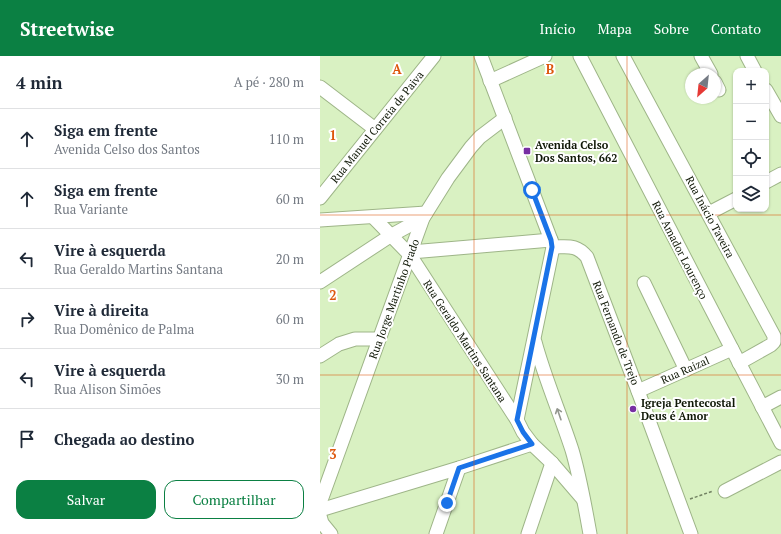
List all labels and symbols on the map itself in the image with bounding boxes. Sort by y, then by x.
text: A [392,60,402,78]
text: B [546,60,554,78]
street label: Rua Manuel Correia de Paiva [327,68,427,186]
north arrow [685,68,721,104]
text: 1 [329,126,337,144]
place label: Avenida Celso Dos Santos, 662 [535,138,617,165]
marker: Avenida Celso Dos Santos, 662 [522,146,532,156]
street label: Rua Inácio Taveira [683,174,738,261]
route start [523,181,541,199]
street label: Rua Amador Lourenço [649,198,711,302]
street label: Rua Jorge Martinho Prado [366,237,422,361]
street label: Rua Geraldo Martins Santana [420,277,510,405]
street label: Rua Fernando de Trejo [590,279,642,387]
text: 2 [329,286,337,304]
street label: Rua Raizal [659,353,711,387]
place label: Igreja Pentecostal Deus é Amor [641,396,736,423]
marker: Igreja Pentecostal Deus é Amor [628,404,638,414]
one-way arrow [555,408,562,421]
text: 3 [329,445,337,463]
route end [438,494,456,512]

